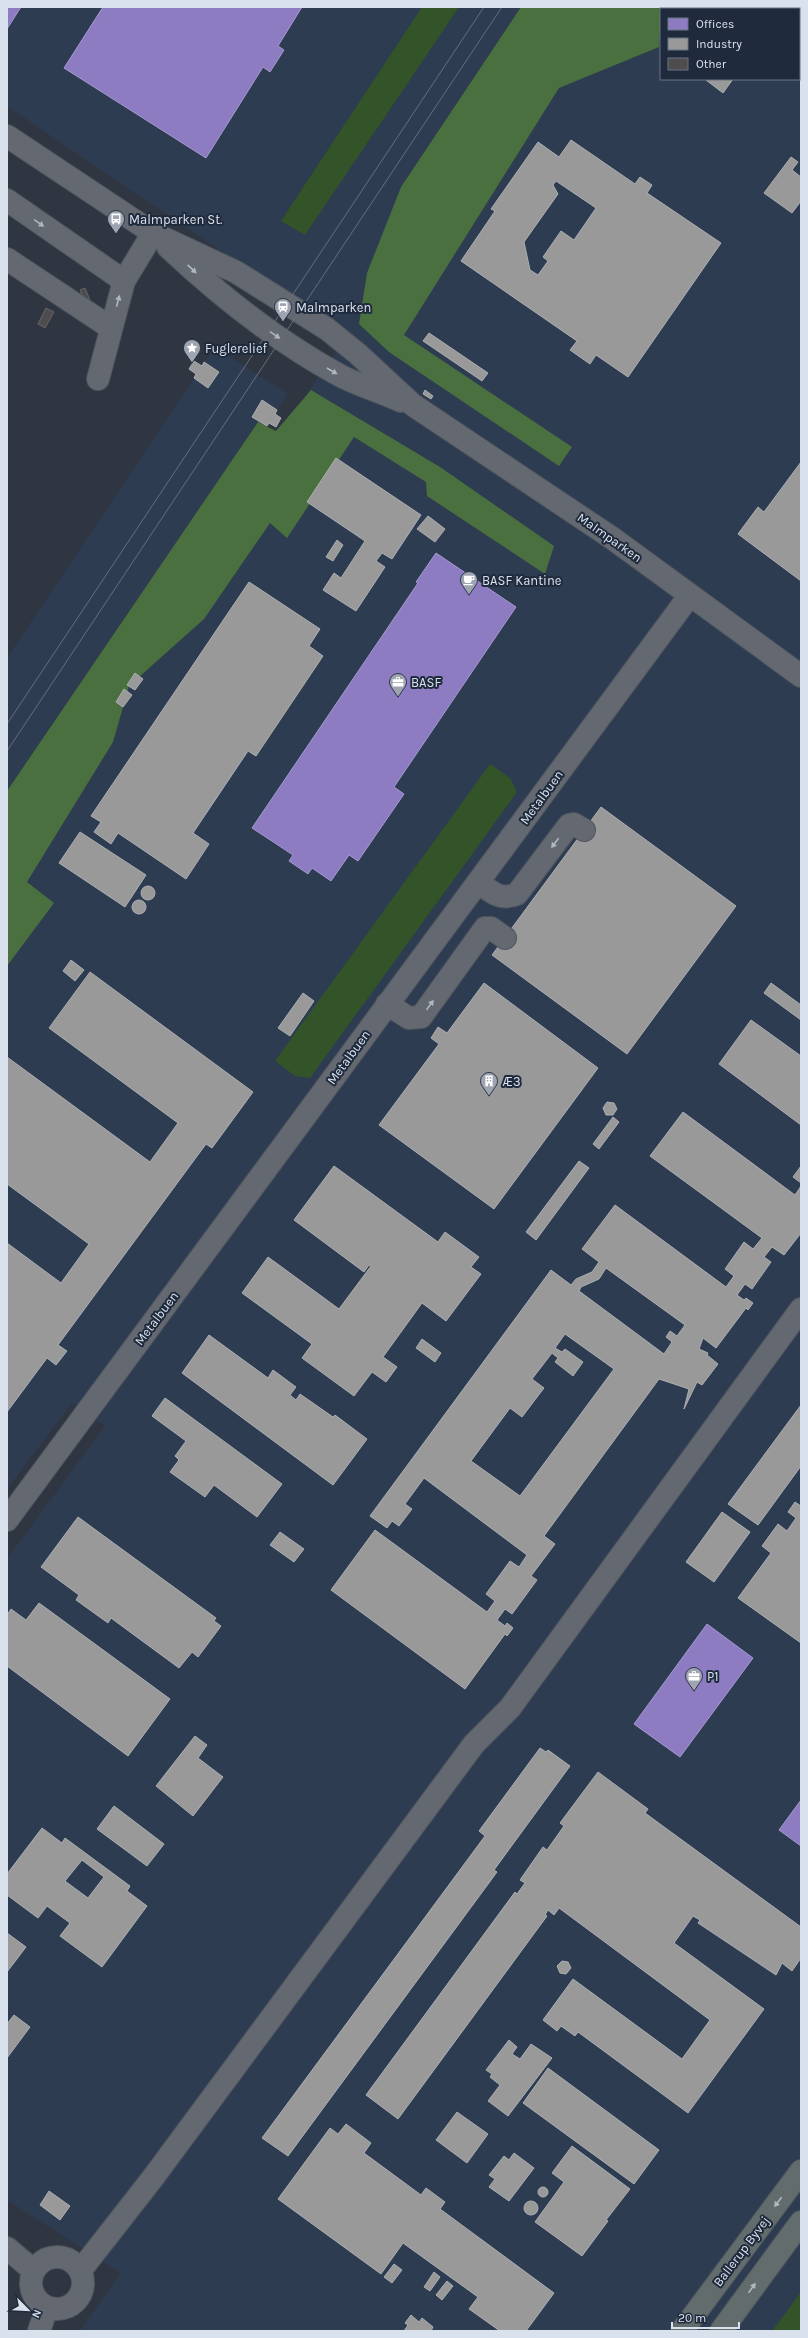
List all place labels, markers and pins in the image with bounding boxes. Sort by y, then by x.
bus stop icon: Malmparken St. [106,209,126,234]
place label: Malmparken St. [129,212,222,227]
station icon: Malmparken [273,297,293,322]
place label: Malmparken [296,300,371,315]
place icon: Fuglerelief [182,338,202,363]
place label: Fuglerelief [205,341,268,356]
cafe icon: BASF Kantine [459,570,479,595]
place label: BASF Kantine [482,573,562,588]
office icon: BASF [388,672,408,697]
place label: BASF [411,675,441,690]
building icon: Æ3 [479,1071,499,1096]
place label: Æ3 [502,1074,521,1089]
office icon: P1 [684,1666,704,1691]
place label: P1 [707,1669,719,1684]

